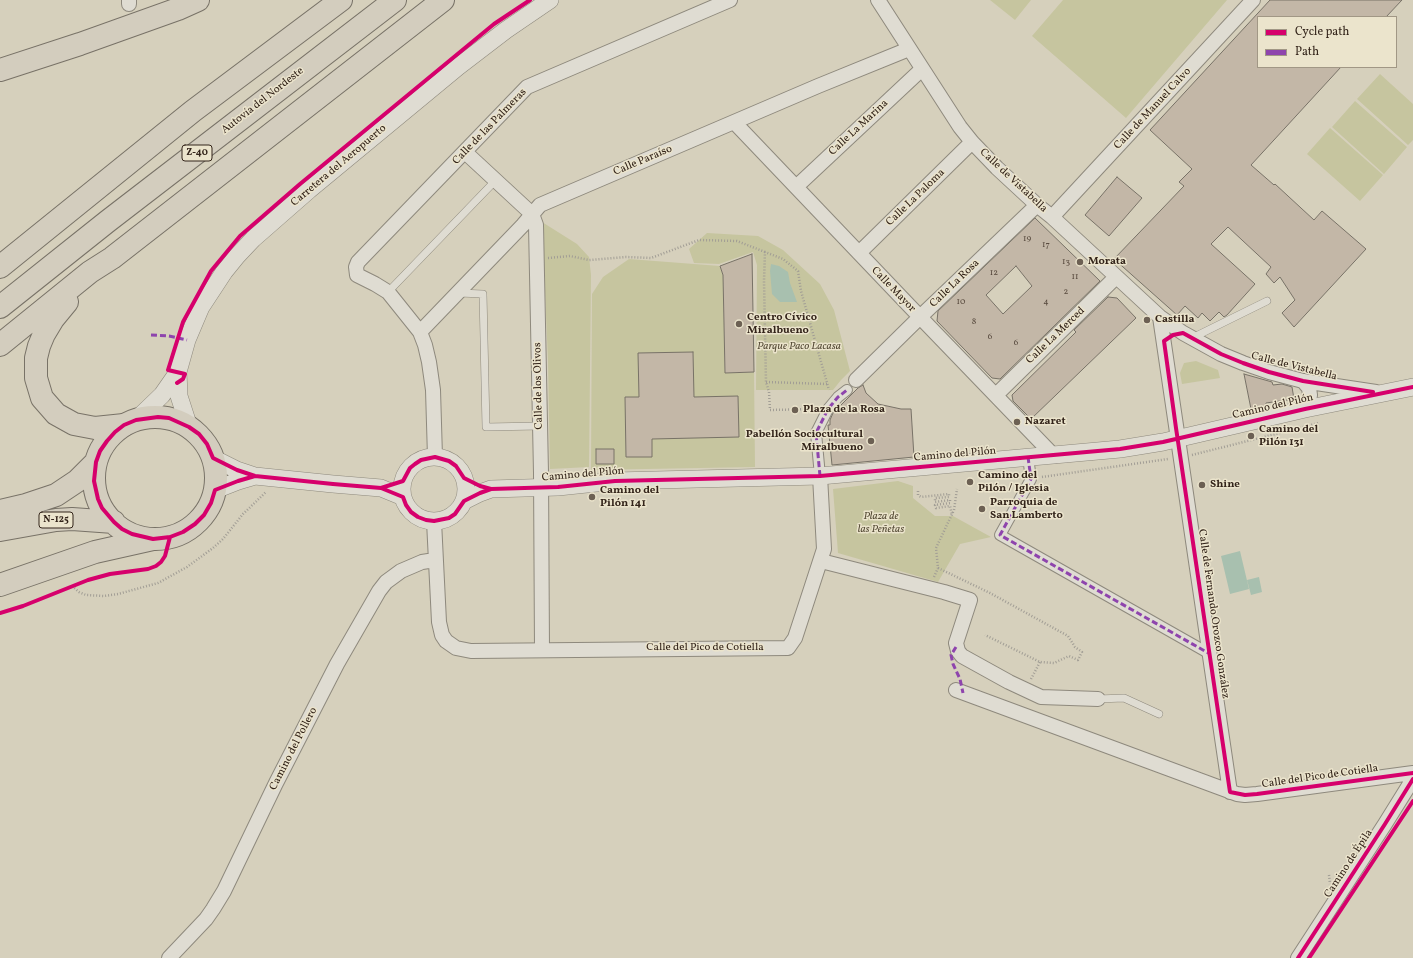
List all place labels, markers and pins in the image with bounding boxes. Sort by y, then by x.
place label: Morata [1088,255,1126,269]
marker: Morata [1075,257,1085,267]
place label: Centro Cívico Miralbueno [747,311,817,337]
place label: Castilla [1155,313,1195,327]
marker: Castilla [1142,315,1152,325]
marker: Centro Cívico Miralbueno [734,319,744,329]
place label: Plaza de la Rosa [803,403,885,417]
marker: Plaza de la Rosa [790,405,800,415]
place label: Nazaret [1025,415,1066,429]
marker: Nazaret [1012,417,1022,427]
place label: Camino del Pilón 131 [1259,423,1318,449]
place label: Pabellón Sociocultural Miralbueno [746,428,863,454]
marker: Camino del Pilón 131 [1246,431,1256,441]
marker: Pabellón Sociocultural Miralbueno [866,436,876,446]
place label: Camino del Pilón / Iglesia [978,469,1049,495]
marker: Camino del Pilón / Iglesia [965,477,975,487]
place label: Shine [1210,478,1240,492]
marker: Shine [1197,480,1207,490]
place label: Camino del Pilón 141 [600,484,659,510]
marker: Camino del Pilón 141 [587,492,597,502]
place label: Parroquia de San Lamberto [990,496,1063,522]
marker: Parroquia de San Lamberto [977,504,987,514]

